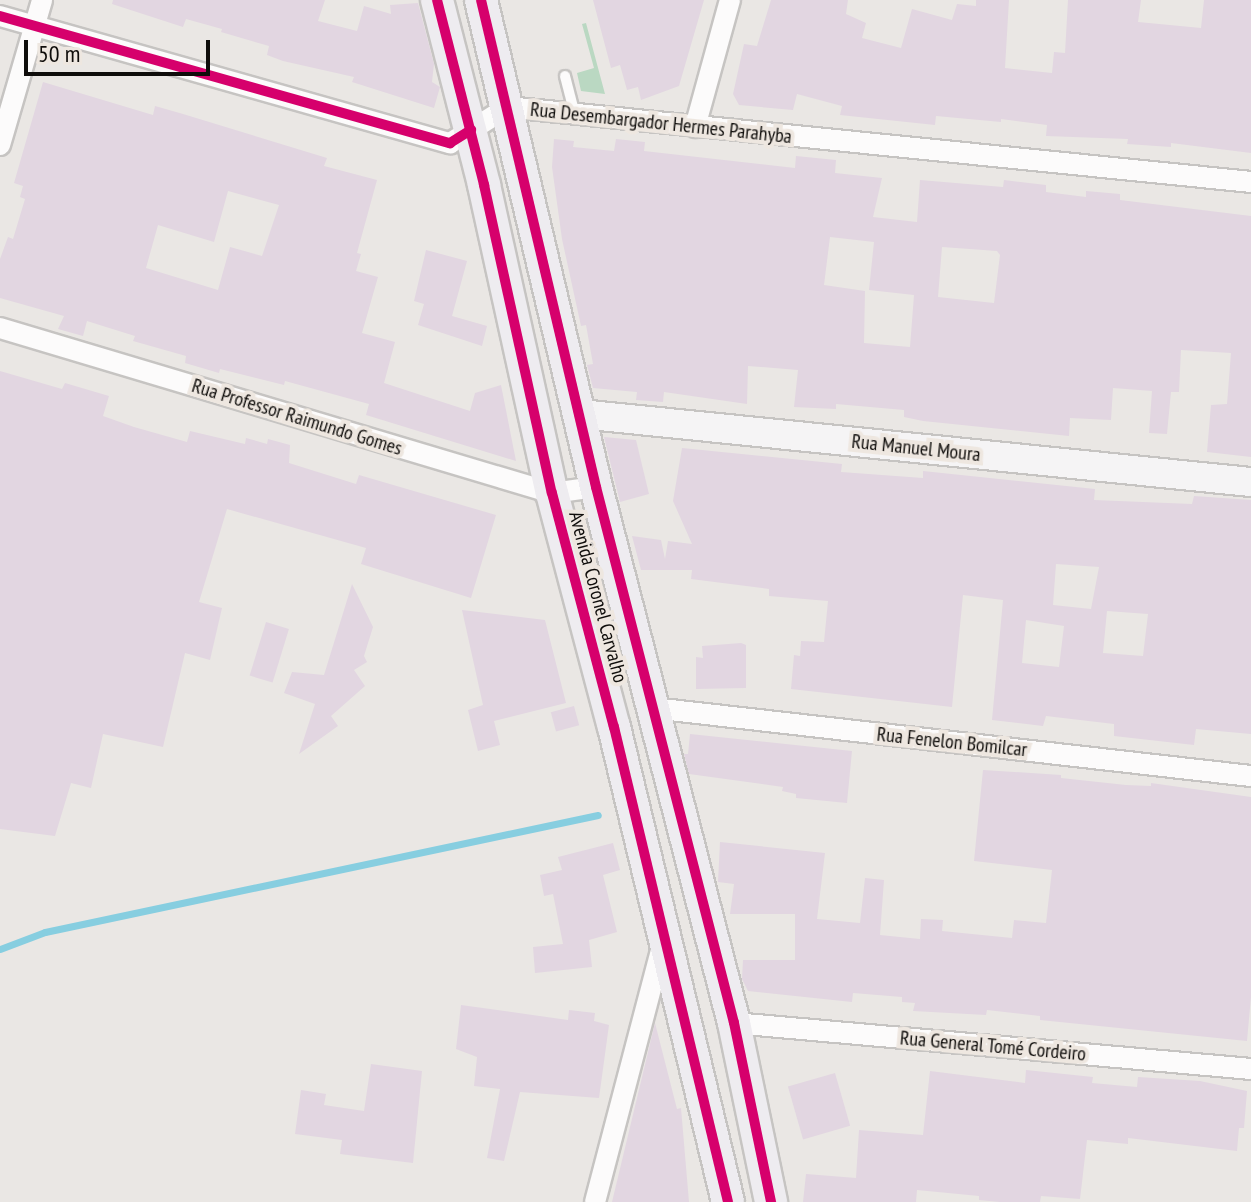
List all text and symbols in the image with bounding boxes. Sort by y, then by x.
scale bar [28,24,214,74]
text: 50 m [38,38,80,69]
street label: Rua Desembargador Hermes Parahyba [529,97,793,149]
street label: Rua Professor Raimundo Gomes [189,374,405,460]
street label: Rua Manuel Moura [850,429,982,467]
street label: Avenida Coronel Carvalho [564,509,632,685]
street label: Rua Fenelon Bomilcar [876,722,1028,762]
street label: Rua General Tomé Cordeiro [899,1026,1087,1066]

